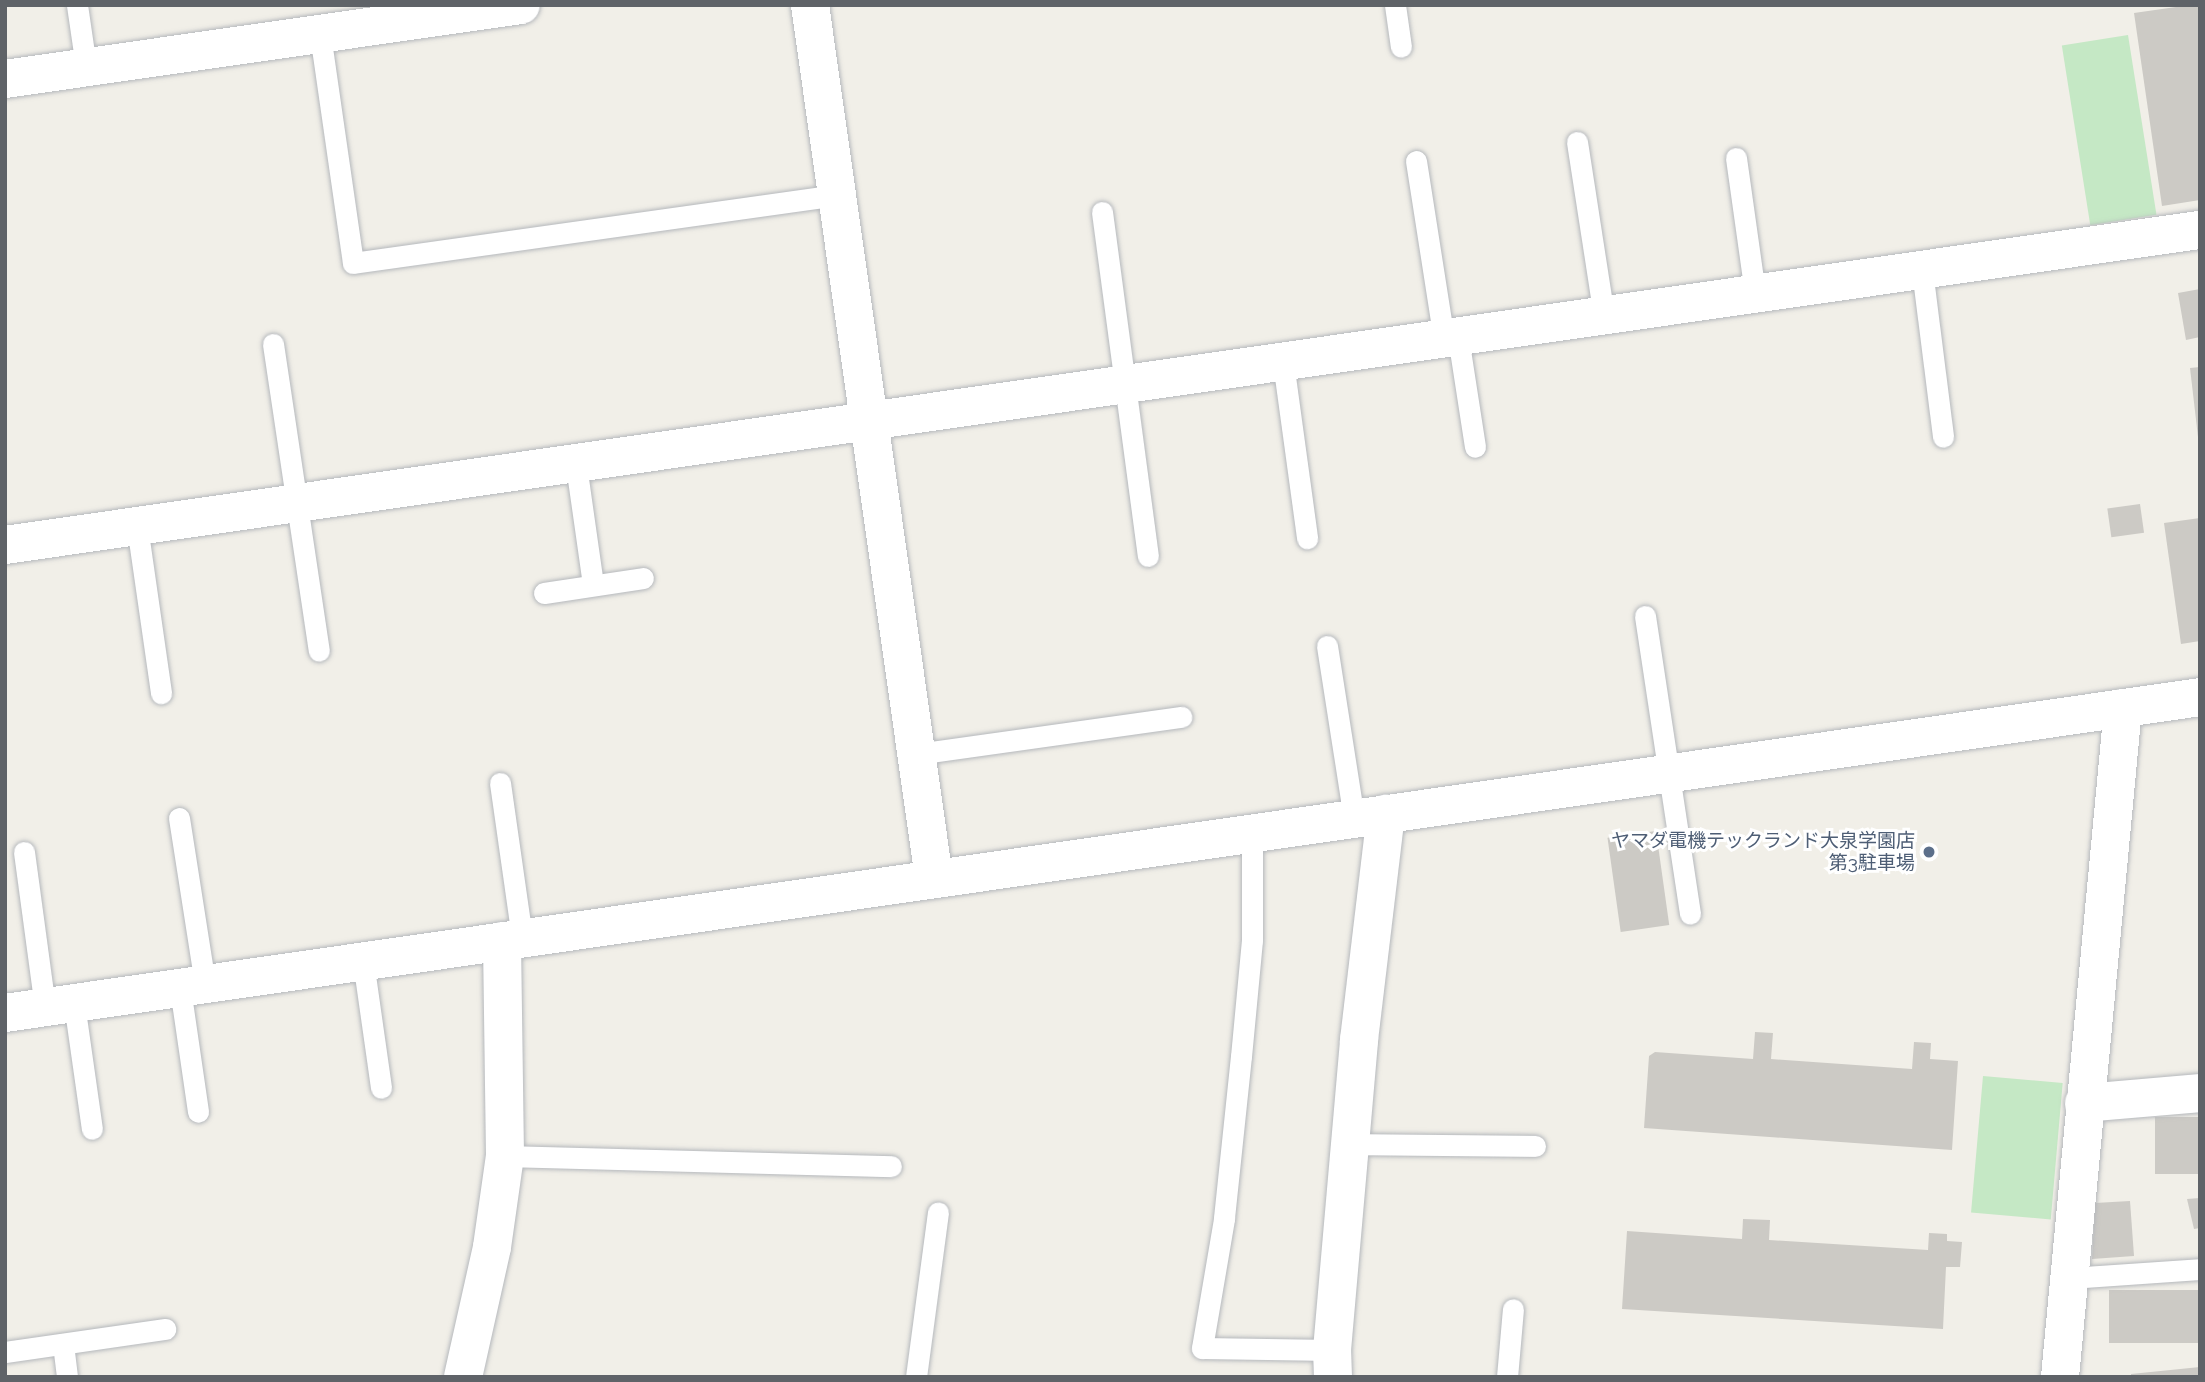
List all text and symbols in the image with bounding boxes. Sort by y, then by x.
place label: ヤマダ電機テックランド大泉学園店 第3駐車場 [1611,830,1915,874]
marker: ヤマダ電機テックランド大泉学園店 第3駐車場 [1921,844,1937,860]

